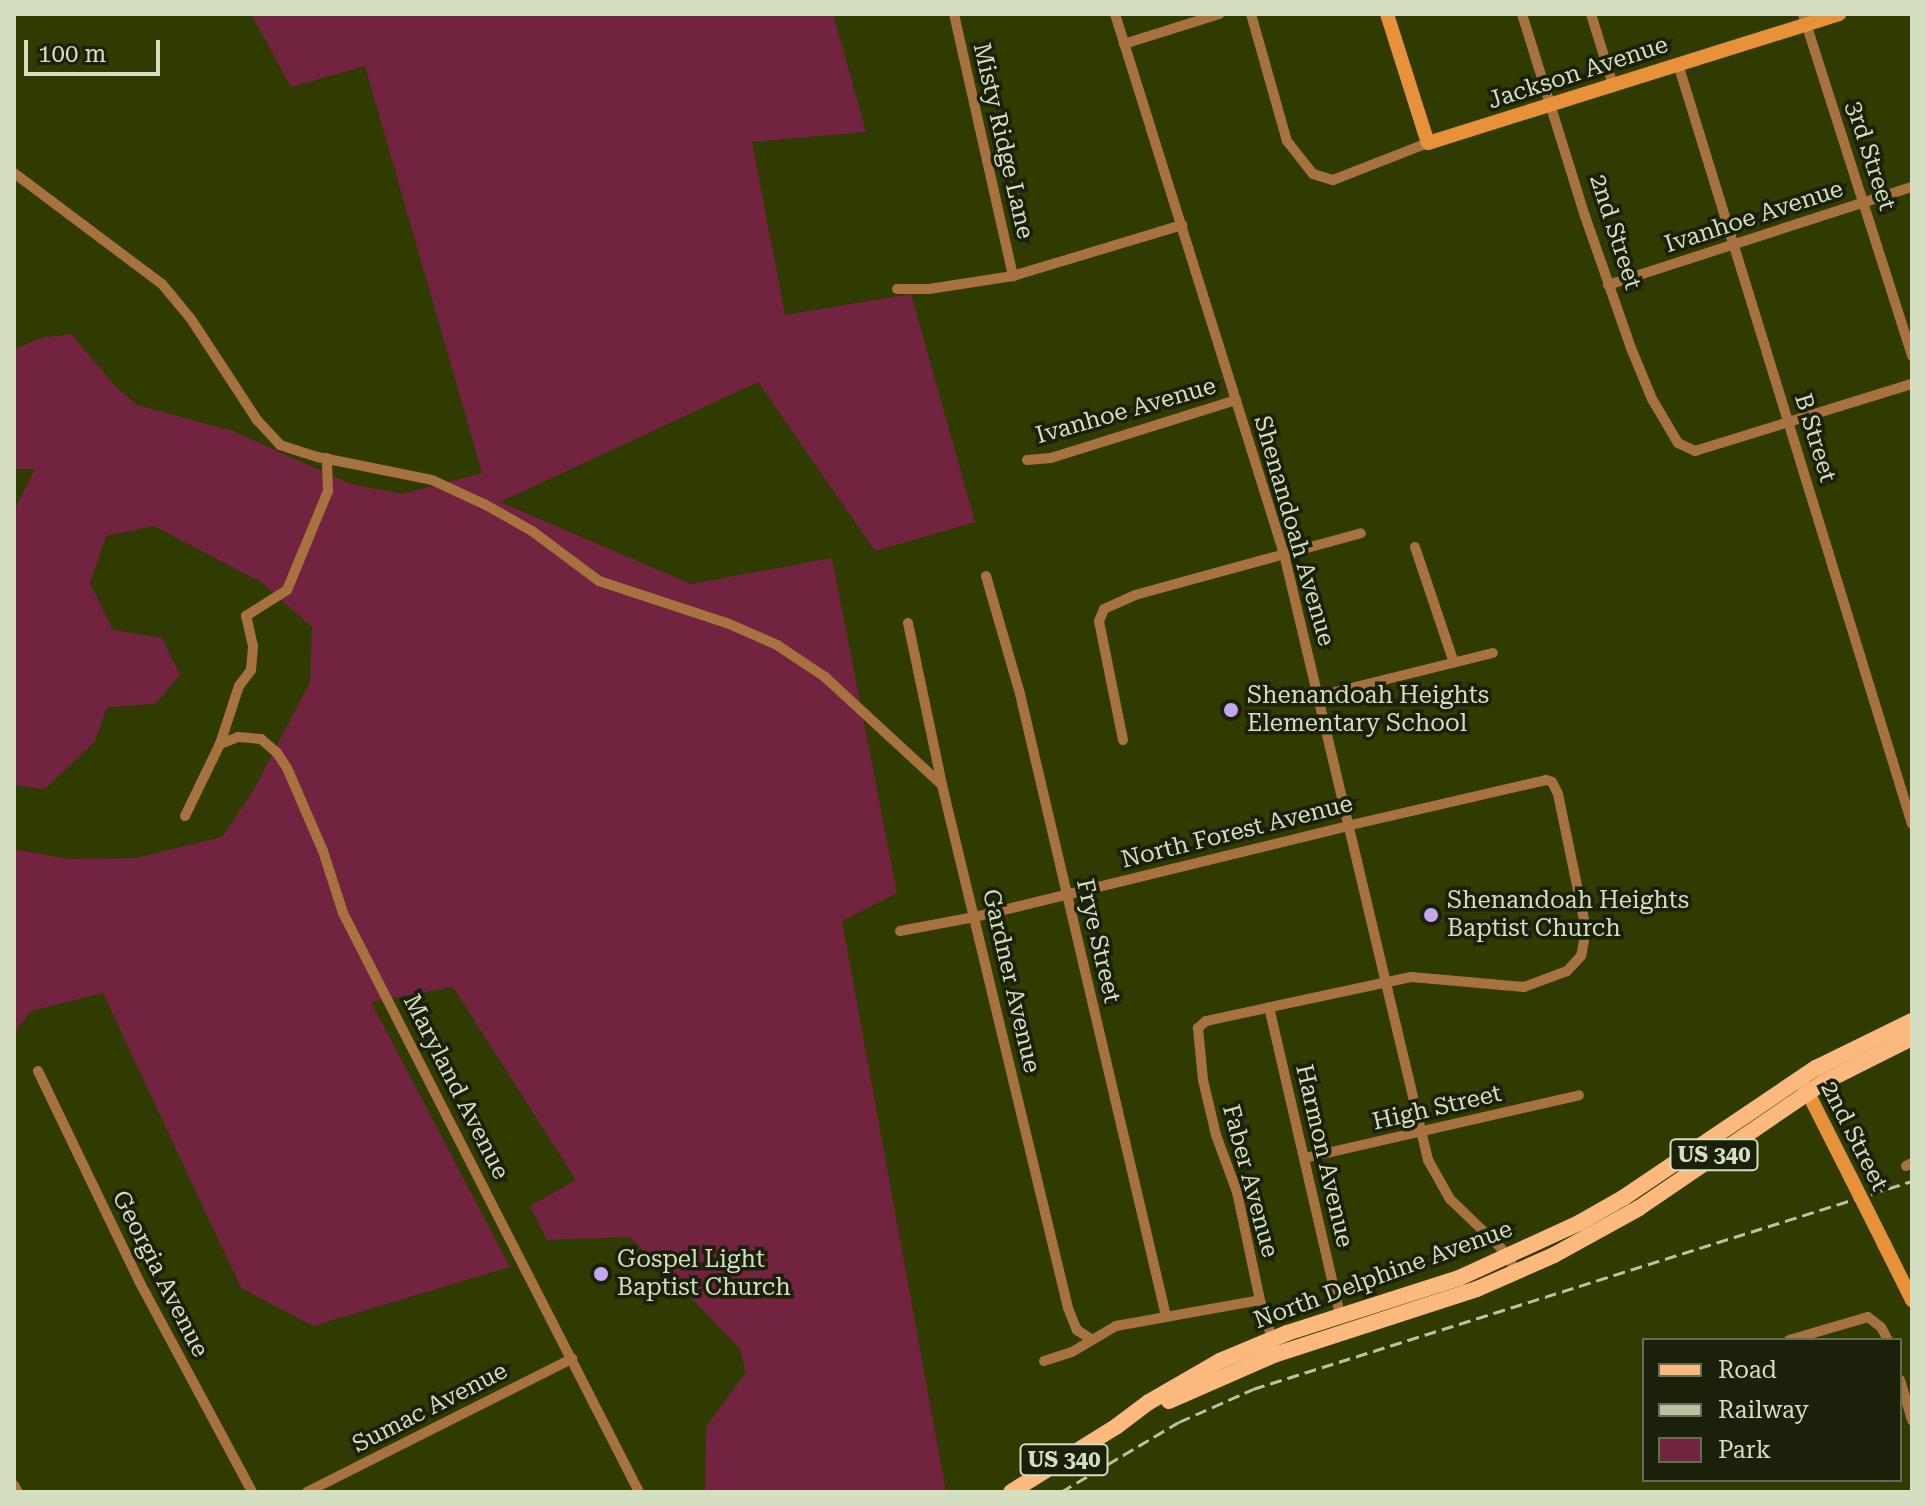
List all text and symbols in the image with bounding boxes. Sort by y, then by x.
scale bar [28,24,164,74]
street label: Jackson Avenue [1484,30,1672,116]
text: 100 m [38,40,106,68]
street label: Misty Ridge Lane [966,40,1040,242]
street label: 3rd Street [1839,98,1901,214]
street label: 2nd Street [1583,171,1647,293]
street label: Ivanhoe Avenue [1661,175,1847,259]
street label: Ivanhoe Avenue [1033,372,1219,450]
street label: B Street [1788,390,1842,486]
street label: Shenandoah Avenue [1247,413,1341,649]
place label: Shenandoah Heights Elementary School [1247,682,1489,738]
marker: Shenandoah Heights Elementary School [1222,701,1240,719]
street label: North Forest Avenue [1118,789,1356,875]
street label: Frye Street [1070,876,1126,1006]
street label: Gardner Avenue [976,886,1046,1076]
place label: Shenandoah Heights Baptist Church [1447,887,1689,943]
marker: Shenandoah Heights Baptist Church [1422,906,1440,924]
street label: Maryland Avenue [397,990,515,1184]
street label: Harmon Avenue [1289,1062,1359,1250]
street label: 2nd Street [1814,1076,1894,1196]
street label: High Street [1370,1079,1504,1137]
street label: Faber Avenue [1216,1102,1284,1260]
road number: US 340 [1668,1137,1760,1173]
street label: Georgia Avenue [106,1186,214,1362]
street label: North Delphine Avenue [1250,1215,1516,1335]
place label: Gospel Light Baptist Church [617,1246,791,1302]
marker: Gospel Light Baptist Church [592,1265,610,1283]
legend [1642,1338,1902,1482]
text: Road [1718,1356,1777,1384]
street label: Sumac Avenue [348,1357,512,1459]
text: Railway [1718,1396,1809,1424]
text: Park [1718,1436,1771,1464]
road number: US 340 [1018,1442,1110,1478]

